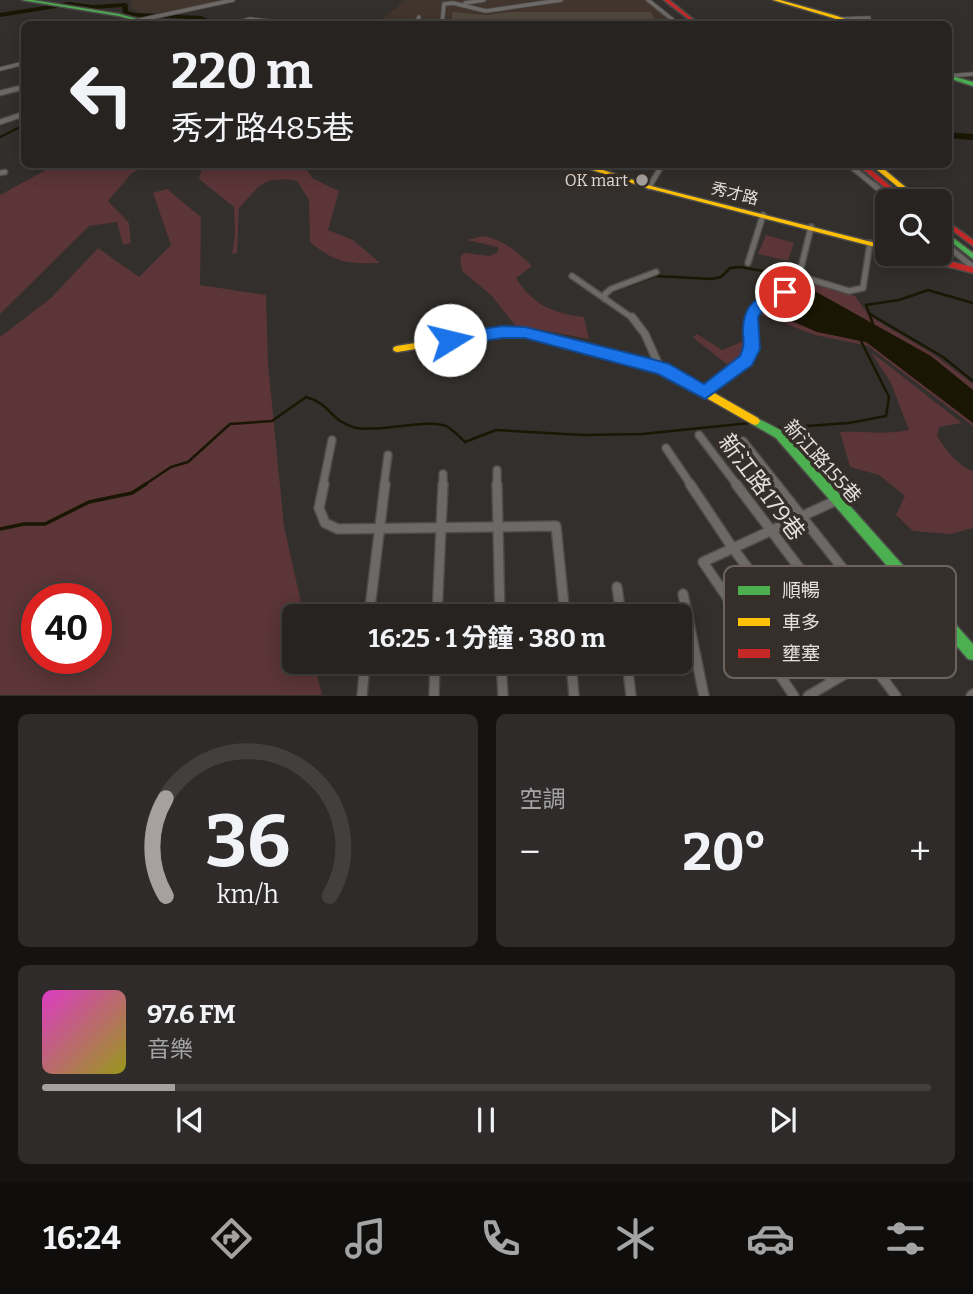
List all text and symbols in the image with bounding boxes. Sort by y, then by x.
text: 220 m [171,42,313,101]
icon: left [56,49,147,140]
text: 秀才路485巷 [171,109,354,147]
place label: OK mart [565,171,628,190]
marker: OK mart [634,172,650,188]
street label: 秀才路 [709,178,760,209]
map controls [875,189,952,266]
button: search [875,189,952,266]
pin [755,262,815,322]
icon: arrive [766,273,804,311]
position arrow [413,303,487,377]
street label: 新江路155巷 [779,415,866,508]
street label: 新江路179巷 [713,428,811,546]
legend [724,566,956,678]
text: 順暢 [782,579,820,602]
speed limit sign: 40 [21,583,112,674]
text: 車多 [782,611,820,634]
text: 16:25 · 1 分鐘 · 380 m [369,623,605,654]
text: 壅塞 [782,642,820,665]
text: 空調 [520,785,566,813]
text: 36 [205,799,290,886]
text: 20° [683,821,767,884]
text: − [520,829,540,875]
text: + [909,829,931,875]
text: km/h [217,880,279,910]
text: 97.6 FM [147,999,236,1030]
text: 音樂 [147,1035,193,1063]
icon: previous [171,1101,209,1139]
icon: pause [467,1101,505,1139]
icon: next [764,1101,802,1139]
icon: directions [207,1214,256,1263]
icon: music [341,1214,390,1263]
icon: phone [476,1214,525,1263]
icon: climate [611,1214,660,1263]
icon: car [746,1214,795,1263]
icon: filters [881,1214,930,1263]
text: 16:24 [43,1219,121,1257]

